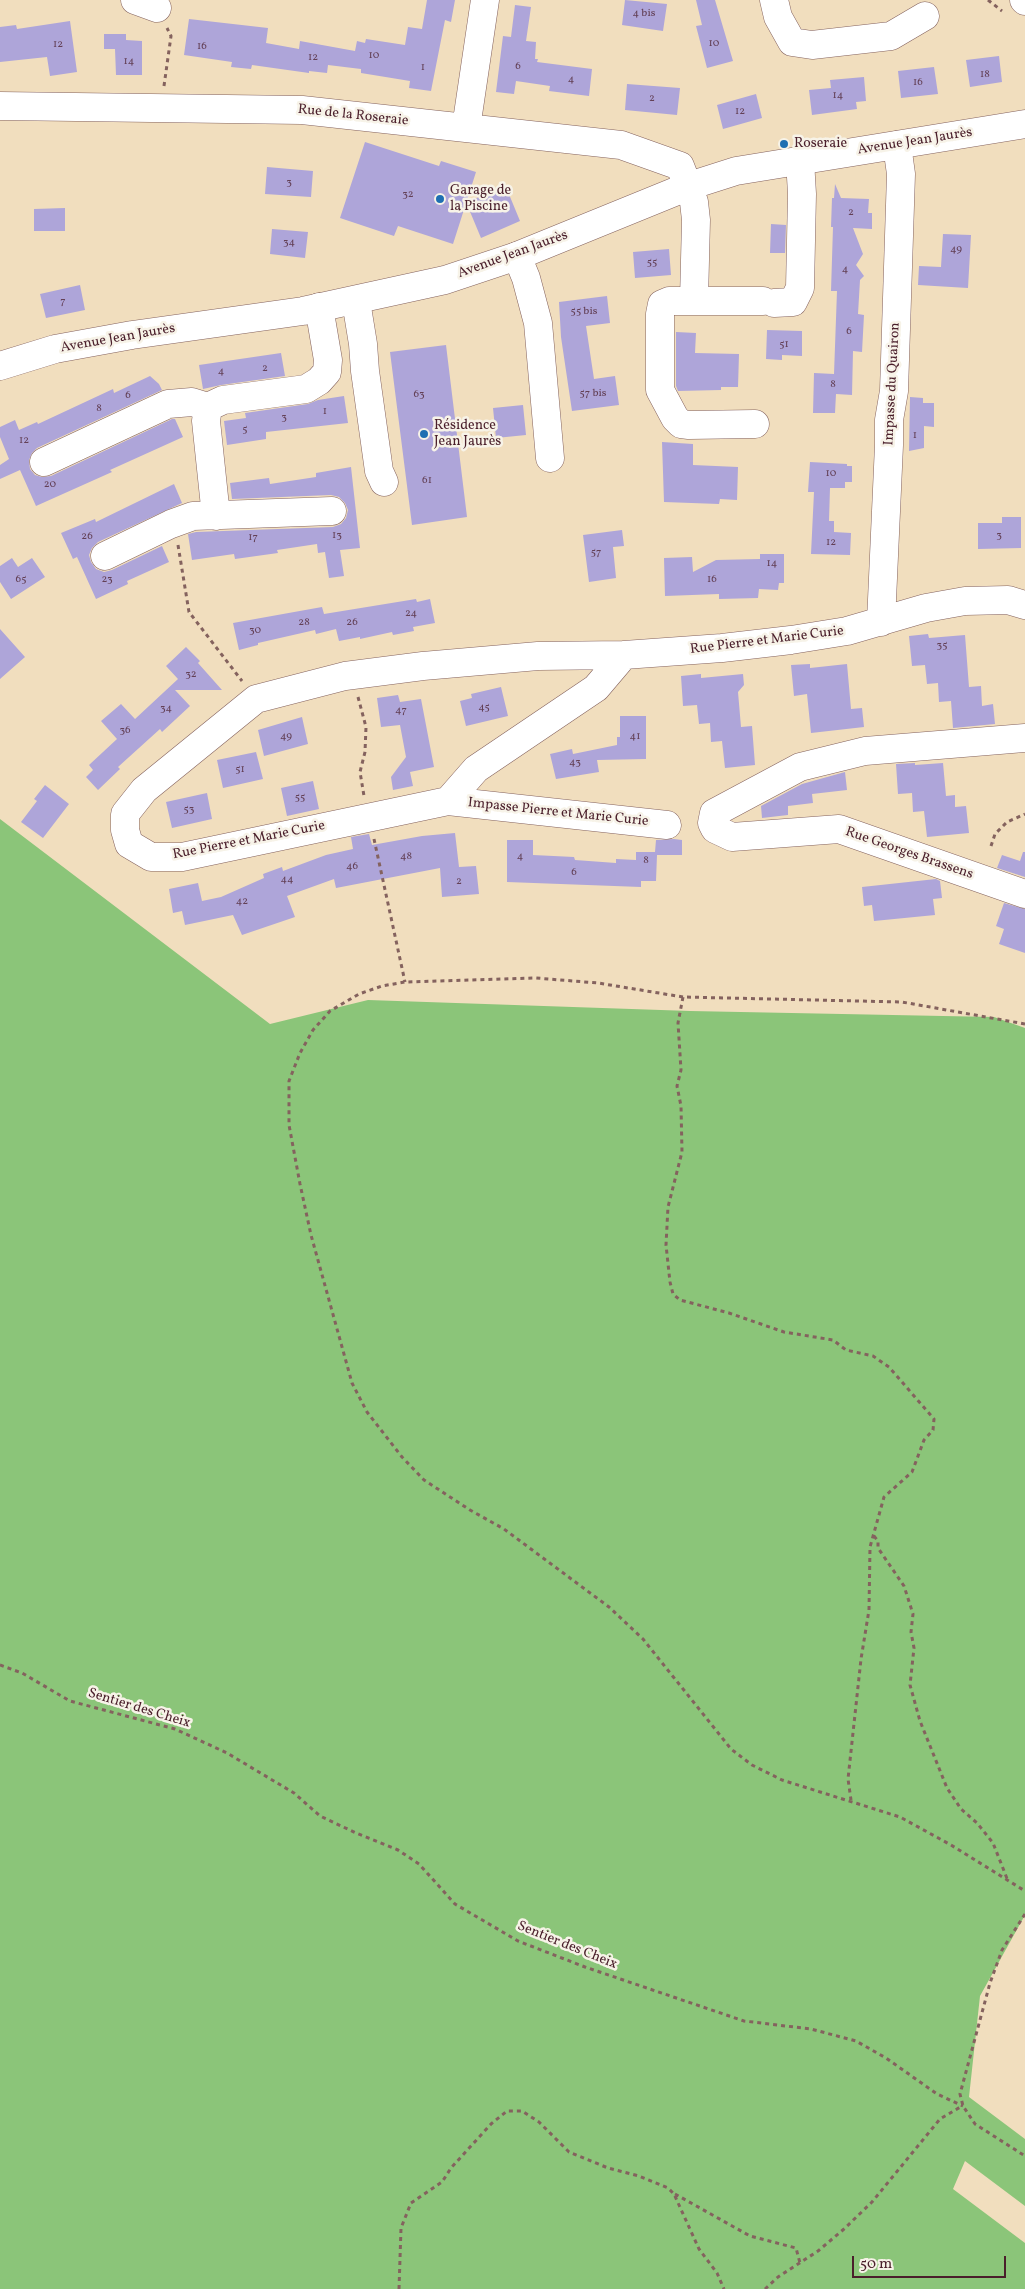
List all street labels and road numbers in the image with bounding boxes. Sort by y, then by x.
street label: Rue de la Roseraie [297,102,409,130]
street label: Avenue Jean Jaurès [856,125,974,159]
street label: Avenue Jean Jaurès [456,227,570,283]
street label: Avenue Jean Jaurès [59,321,177,357]
street label: Impasse du Quairon [881,322,905,446]
street label: Rue Pierre et Marie Curie [689,623,845,659]
street label: Impasse Pierre et Marie Curie [467,795,649,831]
street label: Rue Pierre et Marie Curie [171,818,327,864]
street label: Rue Georges Brassens [843,824,975,884]
street label: Sentier des Cheix [86,1685,192,1733]
street label: Sentier des Cheix [515,1918,619,1974]

